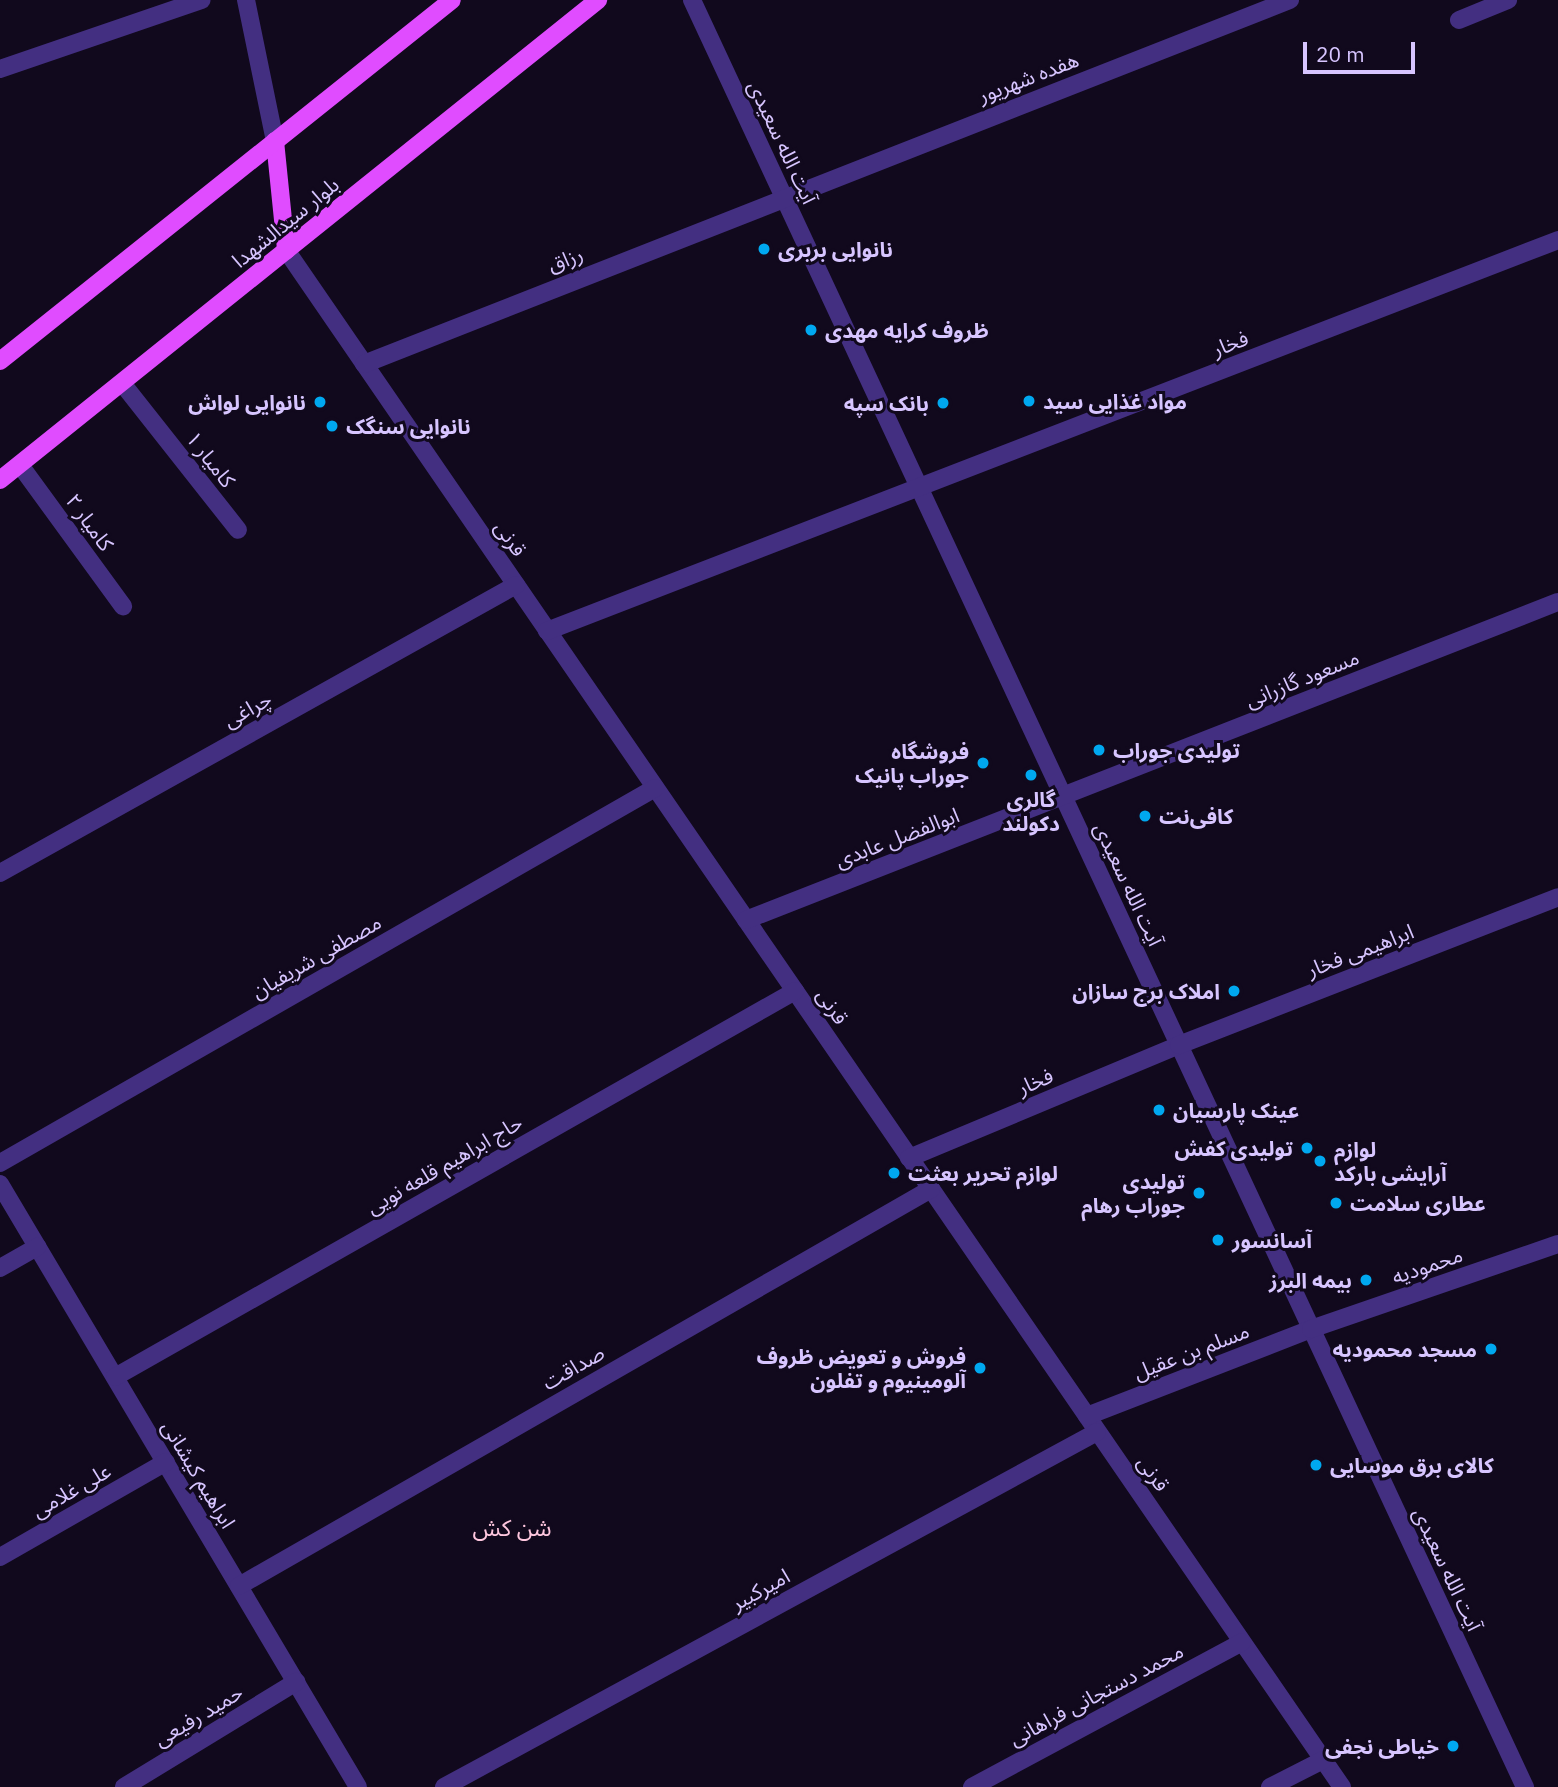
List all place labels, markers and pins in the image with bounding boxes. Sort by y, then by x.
place label: نانوایی بربری [778,236,893,262]
marker: نانوایی بربری [756,241,772,257]
place label: ظروف کرایه مهدی [825,317,989,343]
marker: ظروف کرایه مهدی [803,322,819,338]
place label: مواد غذایی سید [1043,388,1187,414]
place label: نانوایی لواش [188,389,306,415]
place label: بانک سپه [844,390,929,416]
marker: مواد غذایی سید [1021,393,1037,409]
marker: نانوایی لواش [312,394,328,410]
marker: بانک سپه [935,395,951,411]
place label: نانوایی سنگک [346,413,471,439]
marker: نانوایی سنگک [324,418,340,434]
place label: تولیدی جوراب [1113,737,1240,763]
place label: فروشگاه جوراب پانیک [855,738,969,788]
marker: تولیدی جوراب [1091,742,1107,758]
marker: فروشگاه جوراب پانیک [975,755,991,771]
marker: گالری دکولند [1023,767,1039,783]
place label: گالری دکولند [1002,786,1060,836]
place label: کافی‌نت [1159,803,1233,829]
marker: کافی‌نت [1137,808,1153,824]
place label: املاک برج سازان [1072,978,1220,1004]
marker: املاک برج سازان [1226,983,1242,999]
place label: عینک پارسیان [1173,1097,1299,1123]
marker: عینک پارسیان [1151,1102,1167,1118]
place label: تولیدی کفش [1175,1135,1293,1161]
place label: لوازم آرایشی بارکد [1334,1136,1447,1186]
marker: تولیدی کفش [1299,1140,1315,1156]
marker: لوازم آرایشی بارکد [1312,1153,1328,1169]
place label: لوازم تحریر بعثت [908,1160,1058,1186]
marker: لوازم تحریر بعثت [886,1165,902,1181]
place label: تولیدی جوراب رهام [1081,1168,1185,1218]
marker: تولیدی جوراب رهام [1191,1185,1207,1201]
place label: عطاری سلامت [1350,1190,1486,1216]
marker: عطاری سلامت [1328,1195,1344,1211]
place label: آسانسور [1232,1227,1312,1253]
marker: آسانسور [1210,1232,1226,1248]
place label: بیمه البرز [1269,1267,1352,1293]
marker: بیمه البرز [1358,1272,1374,1288]
place label: مسجد محمودیه [1333,1336,1477,1362]
marker: مسجد محمودیه [1483,1341,1499,1357]
place label: فروش و تعویض ظروف آلومینیوم و تفلون [757,1343,966,1393]
marker: فروش و تعویض ظروف آلومینیوم و تفلون [972,1360,988,1376]
place label: کالای برق موسایی [1330,1452,1494,1478]
marker: کالای برق موسایی [1308,1457,1324,1473]
place label: خیاطی نجفی [1325,1733,1439,1759]
marker: خیاطی نجفی [1445,1738,1461,1754]

